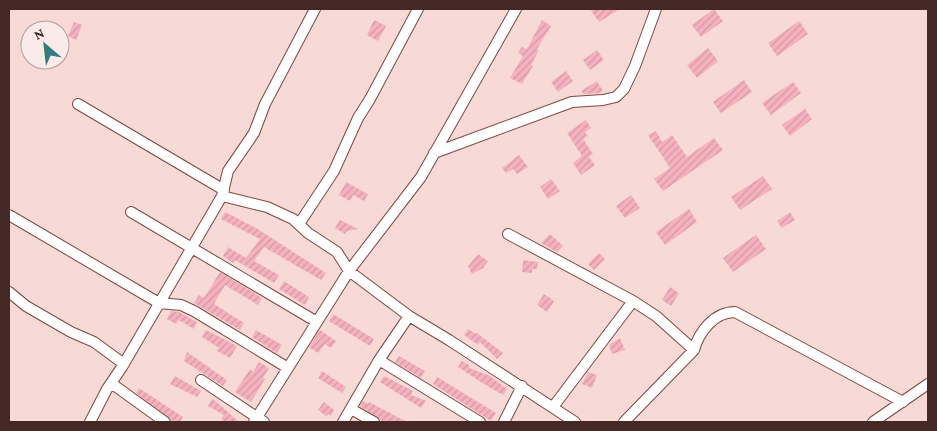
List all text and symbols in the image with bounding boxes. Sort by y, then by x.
north arrow [20,20,70,70]
text: N [31,24,47,43]

